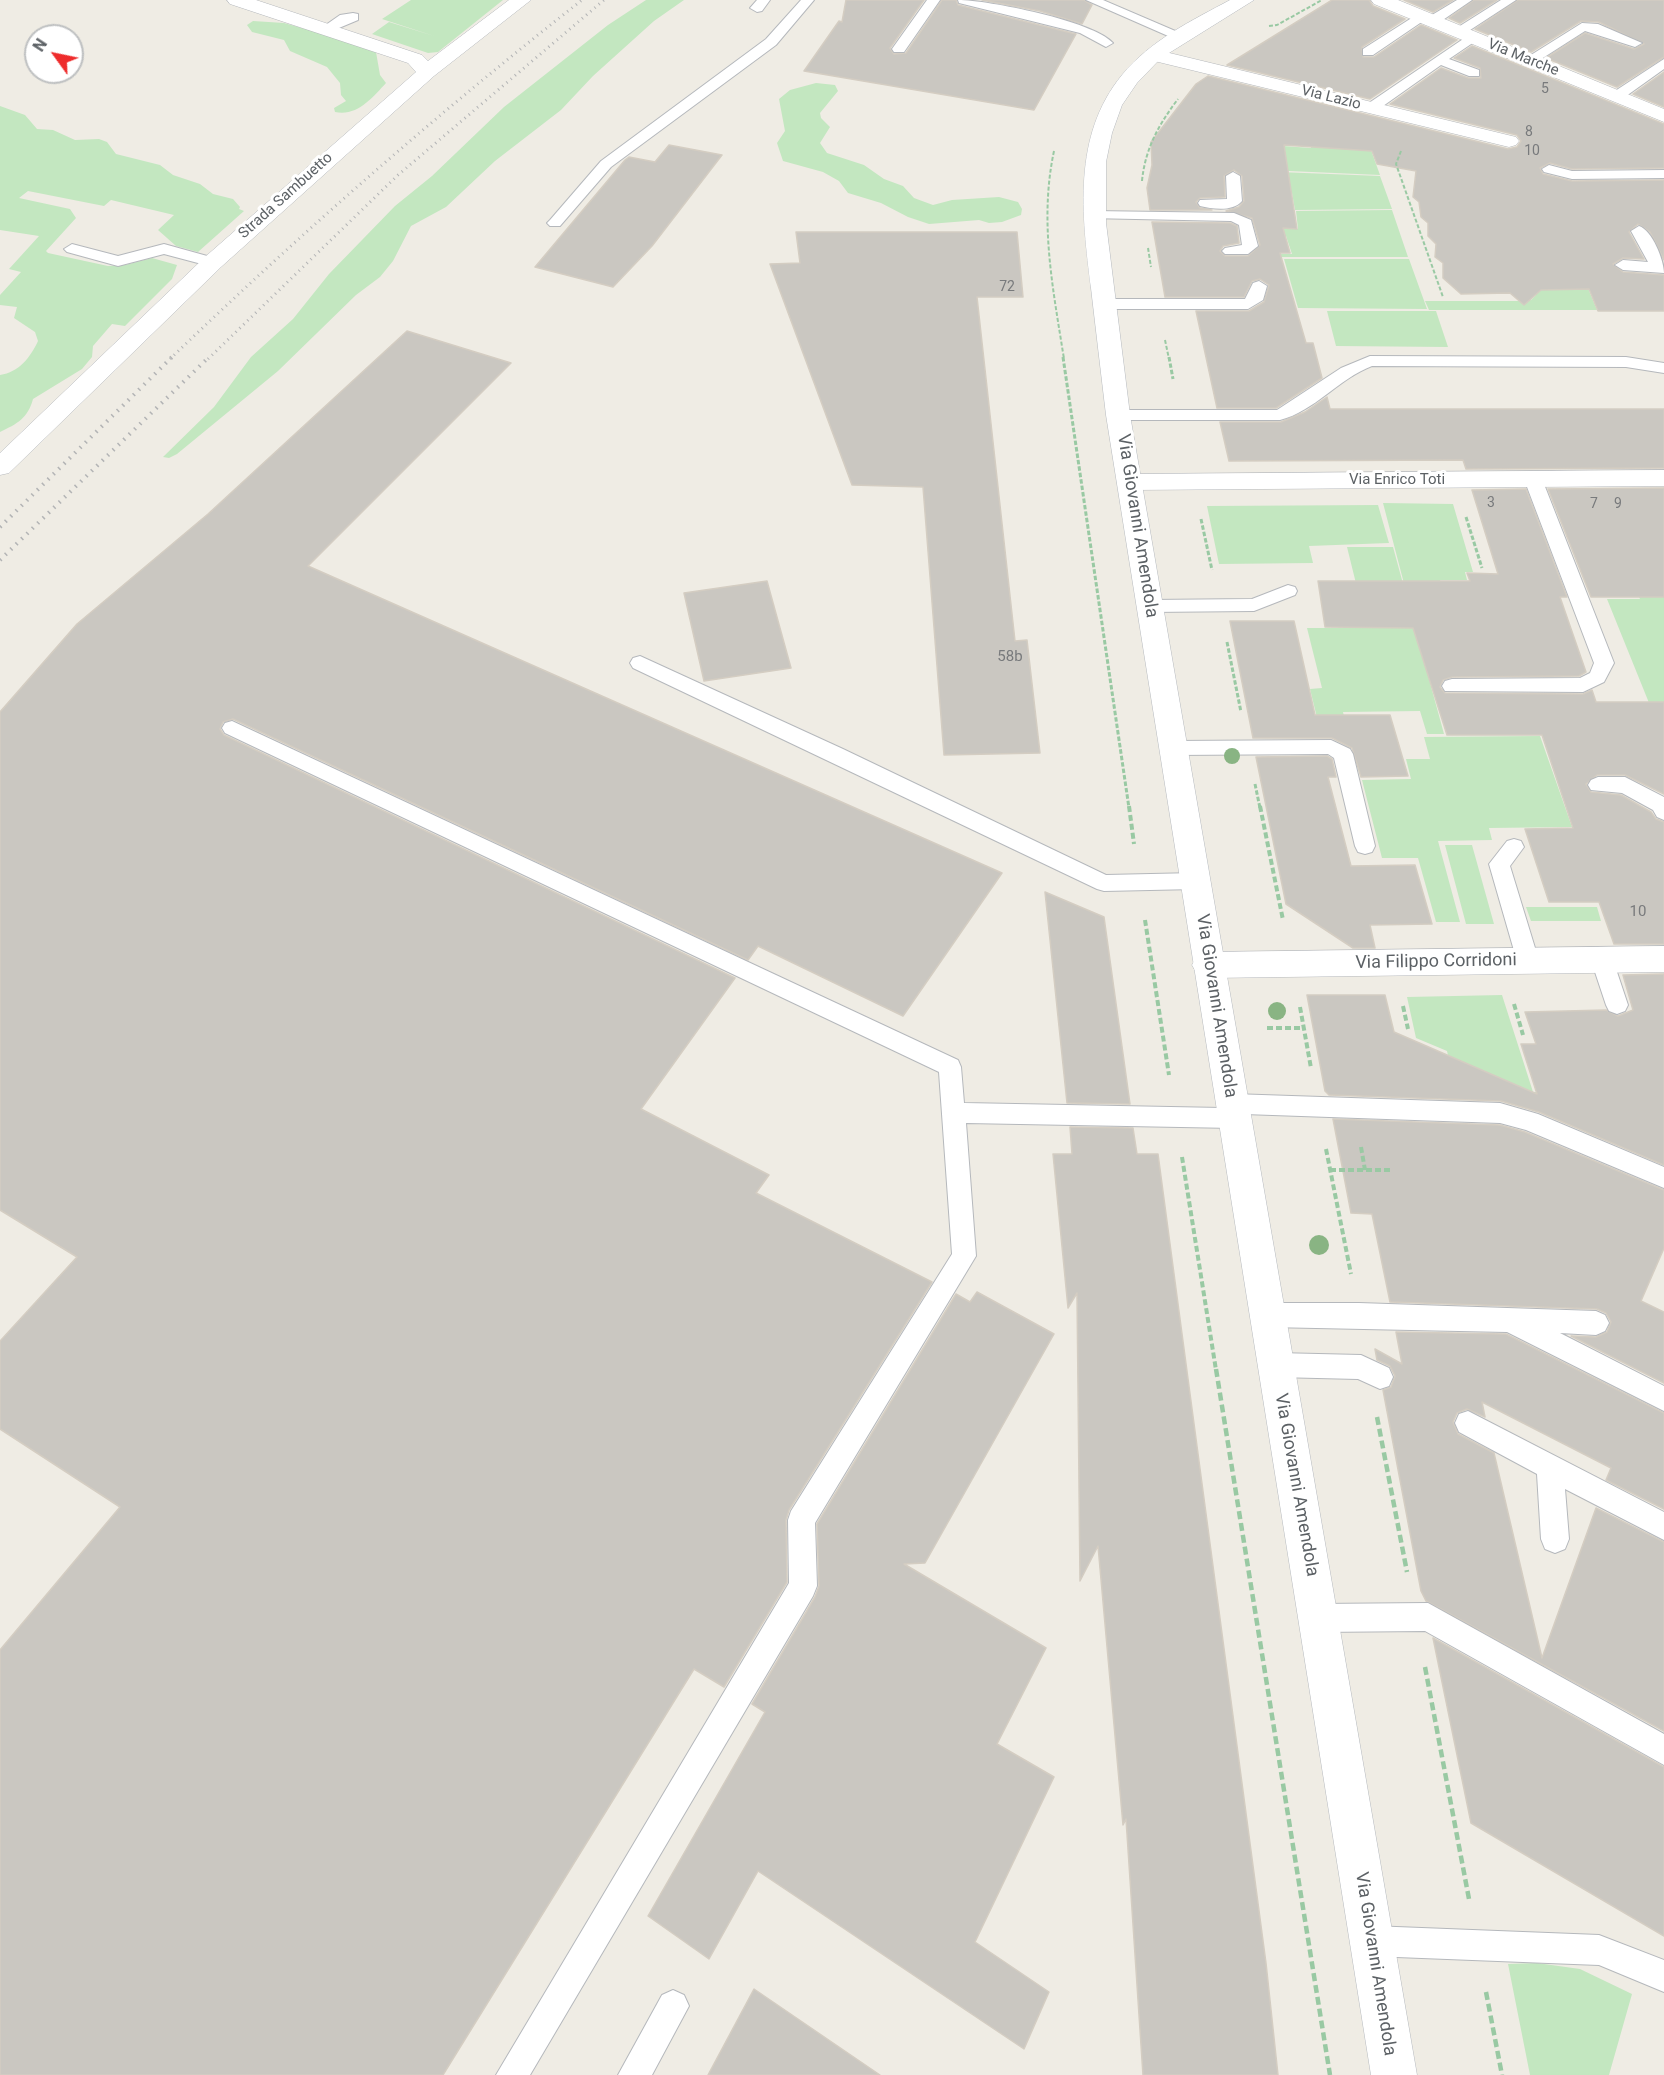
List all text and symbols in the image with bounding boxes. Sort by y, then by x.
north arrow [24,24,84,84]
text: N [29,35,51,55]
street label: Via Marche [1485,36,1561,80]
house number: 5 [1541,81,1549,97]
street label: Via Lazio [1299,82,1363,114]
house number: 8 [1525,124,1533,140]
house number: 10 [1524,143,1540,159]
street label: Strada Sambuetto [235,149,337,243]
house number: 72 [999,279,1015,295]
street label: Via Giovanni Amendola [1112,433,1162,619]
street label: Via Enrico Toti [1349,471,1445,489]
house number: 3 [1487,495,1495,511]
house number: 7 [1590,496,1598,512]
house number: 9 [1614,496,1622,512]
house number: 58b [997,648,1023,666]
house number: 10 [1630,903,1646,921]
street label: Via Giovanni Amendola [1191,913,1241,1099]
street label: Via Filippo Corridoni [1355,950,1517,974]
street label: Via Giovanni Amendola [1269,1392,1323,1578]
street label: Via Giovanni Amendola [1350,1871,1400,2057]

